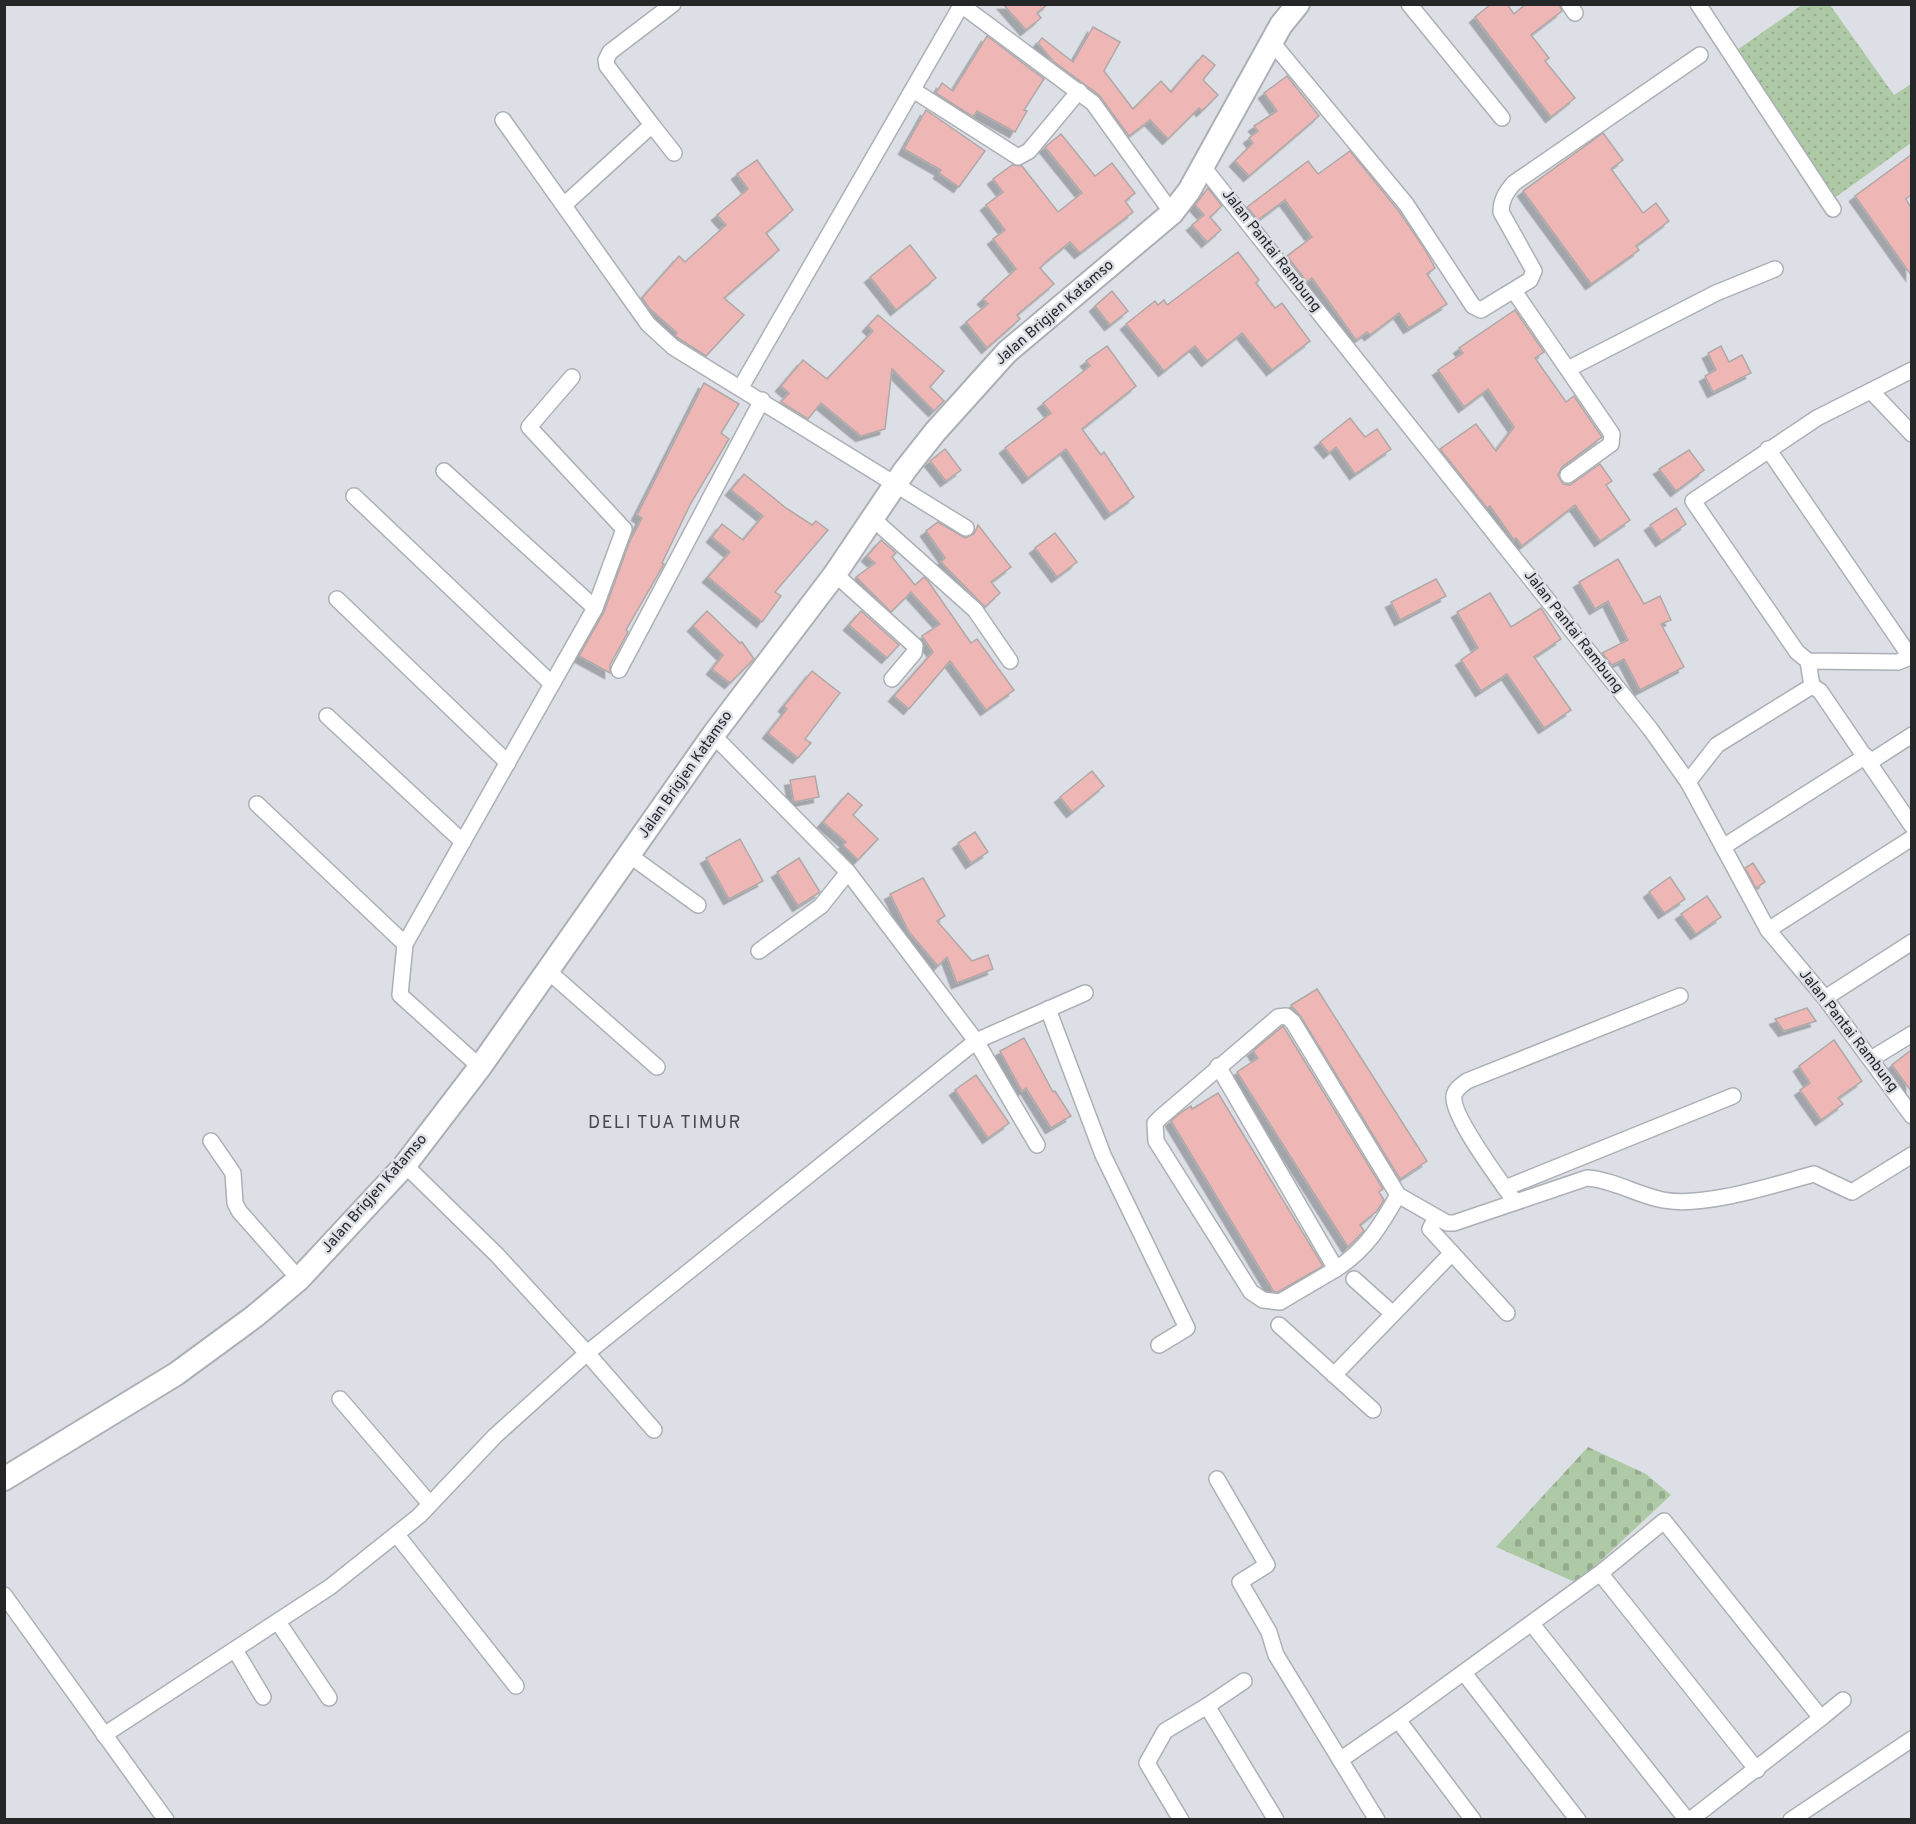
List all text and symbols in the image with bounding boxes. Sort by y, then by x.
street label: Jalan Pantai Rambung [1217,186,1325,316]
street label: Jalan Brigjen Katamso [992,256,1118,370]
street label: Jalan Pantai Rambung [1519,567,1627,697]
street label: Jalan Brigjen Katamso [635,708,737,842]
street label: Jalan Pantai Rambung [1794,966,1902,1096]
district label: DELI TUA TIMUR [588,1112,742,1135]
street label: Jalan Brigjen Katamso [318,1131,432,1257]

